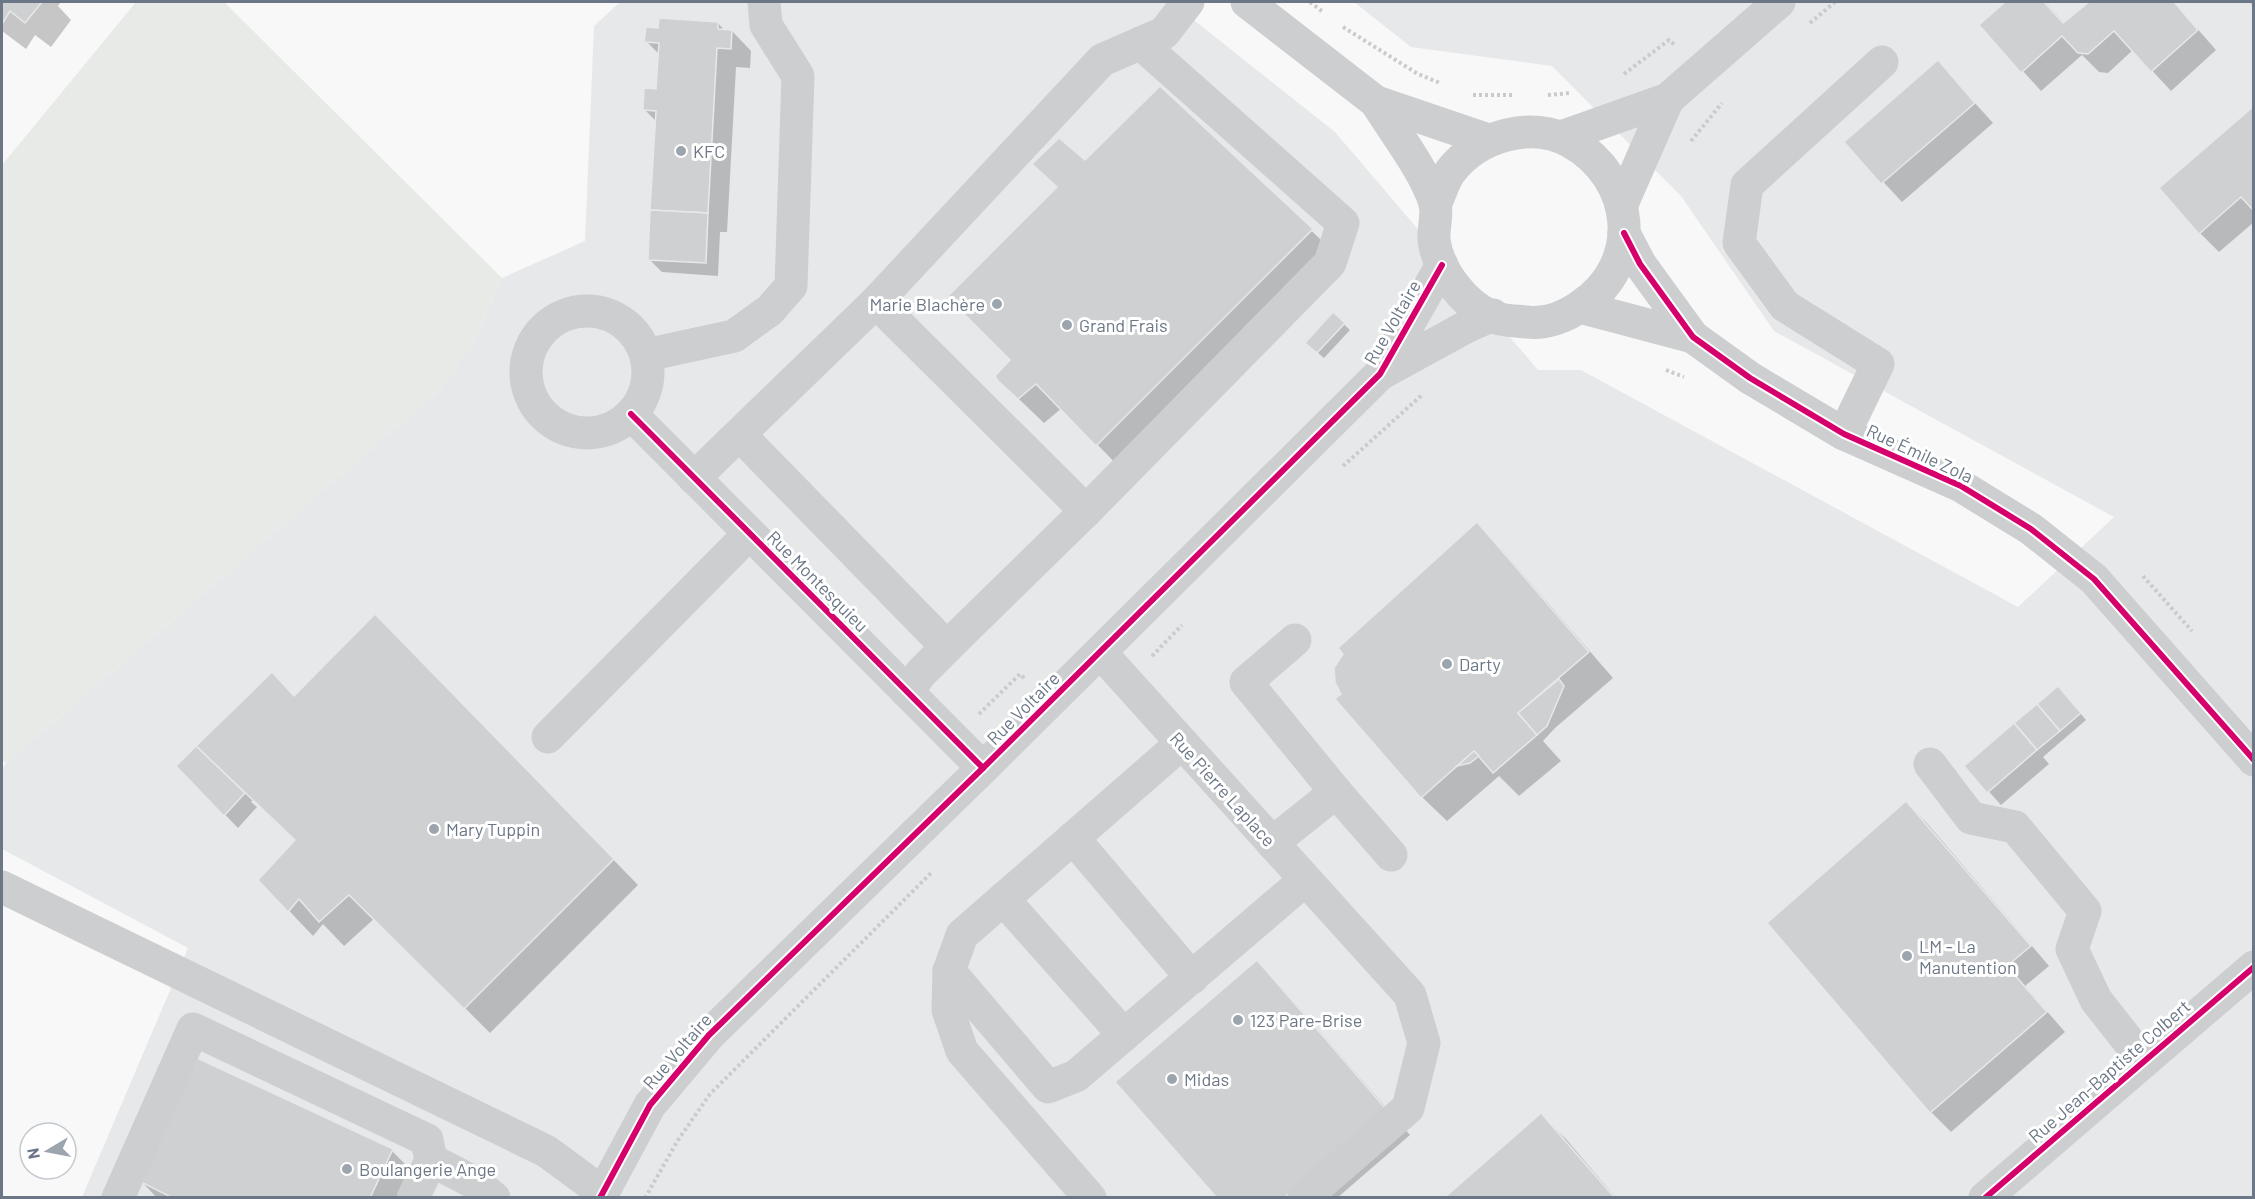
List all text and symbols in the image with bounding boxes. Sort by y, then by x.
place label: KFC [693,140,725,162]
marker: KFC [674,144,688,158]
street label: Rue Voltaire [1359,276,1425,368]
place label: Marie Blachère [869,293,985,315]
marker: Marie Blachère [990,297,1004,311]
place label: Grand Frais [1079,314,1168,336]
marker: Grand Frais [1060,318,1074,332]
street label: Rue Émile Zola [1863,419,1977,487]
street label: Rue Montesquieu [763,526,873,636]
place label: Darty [1459,653,1501,675]
marker: Darty [1440,657,1454,671]
street label: Rue Voltaire [982,667,1064,749]
street label: Rue Pierre Laplace [1166,727,1280,851]
place label: Mary Tuppin [446,818,540,840]
marker: Mary Tuppin [427,822,441,836]
place label: LM - La Manutention [1919,935,2017,978]
marker: LM - La Manutention [1900,949,1914,963]
street label: Rue Jean-Baptiste Colbert [2024,995,2194,1147]
street label: Rue Voltaire [638,1008,716,1094]
place label: 123 Pare-Brise [1250,1009,1362,1031]
marker: 123 Pare-Brise [1231,1013,1245,1027]
place label: Midas [1184,1068,1229,1090]
marker: Midas [1165,1072,1179,1086]
north arrow [18,1121,78,1181]
text: N [22,1147,43,1161]
place label: Boulangerie Ange [359,1158,496,1180]
marker: Boulangerie Ange [340,1162,354,1176]

